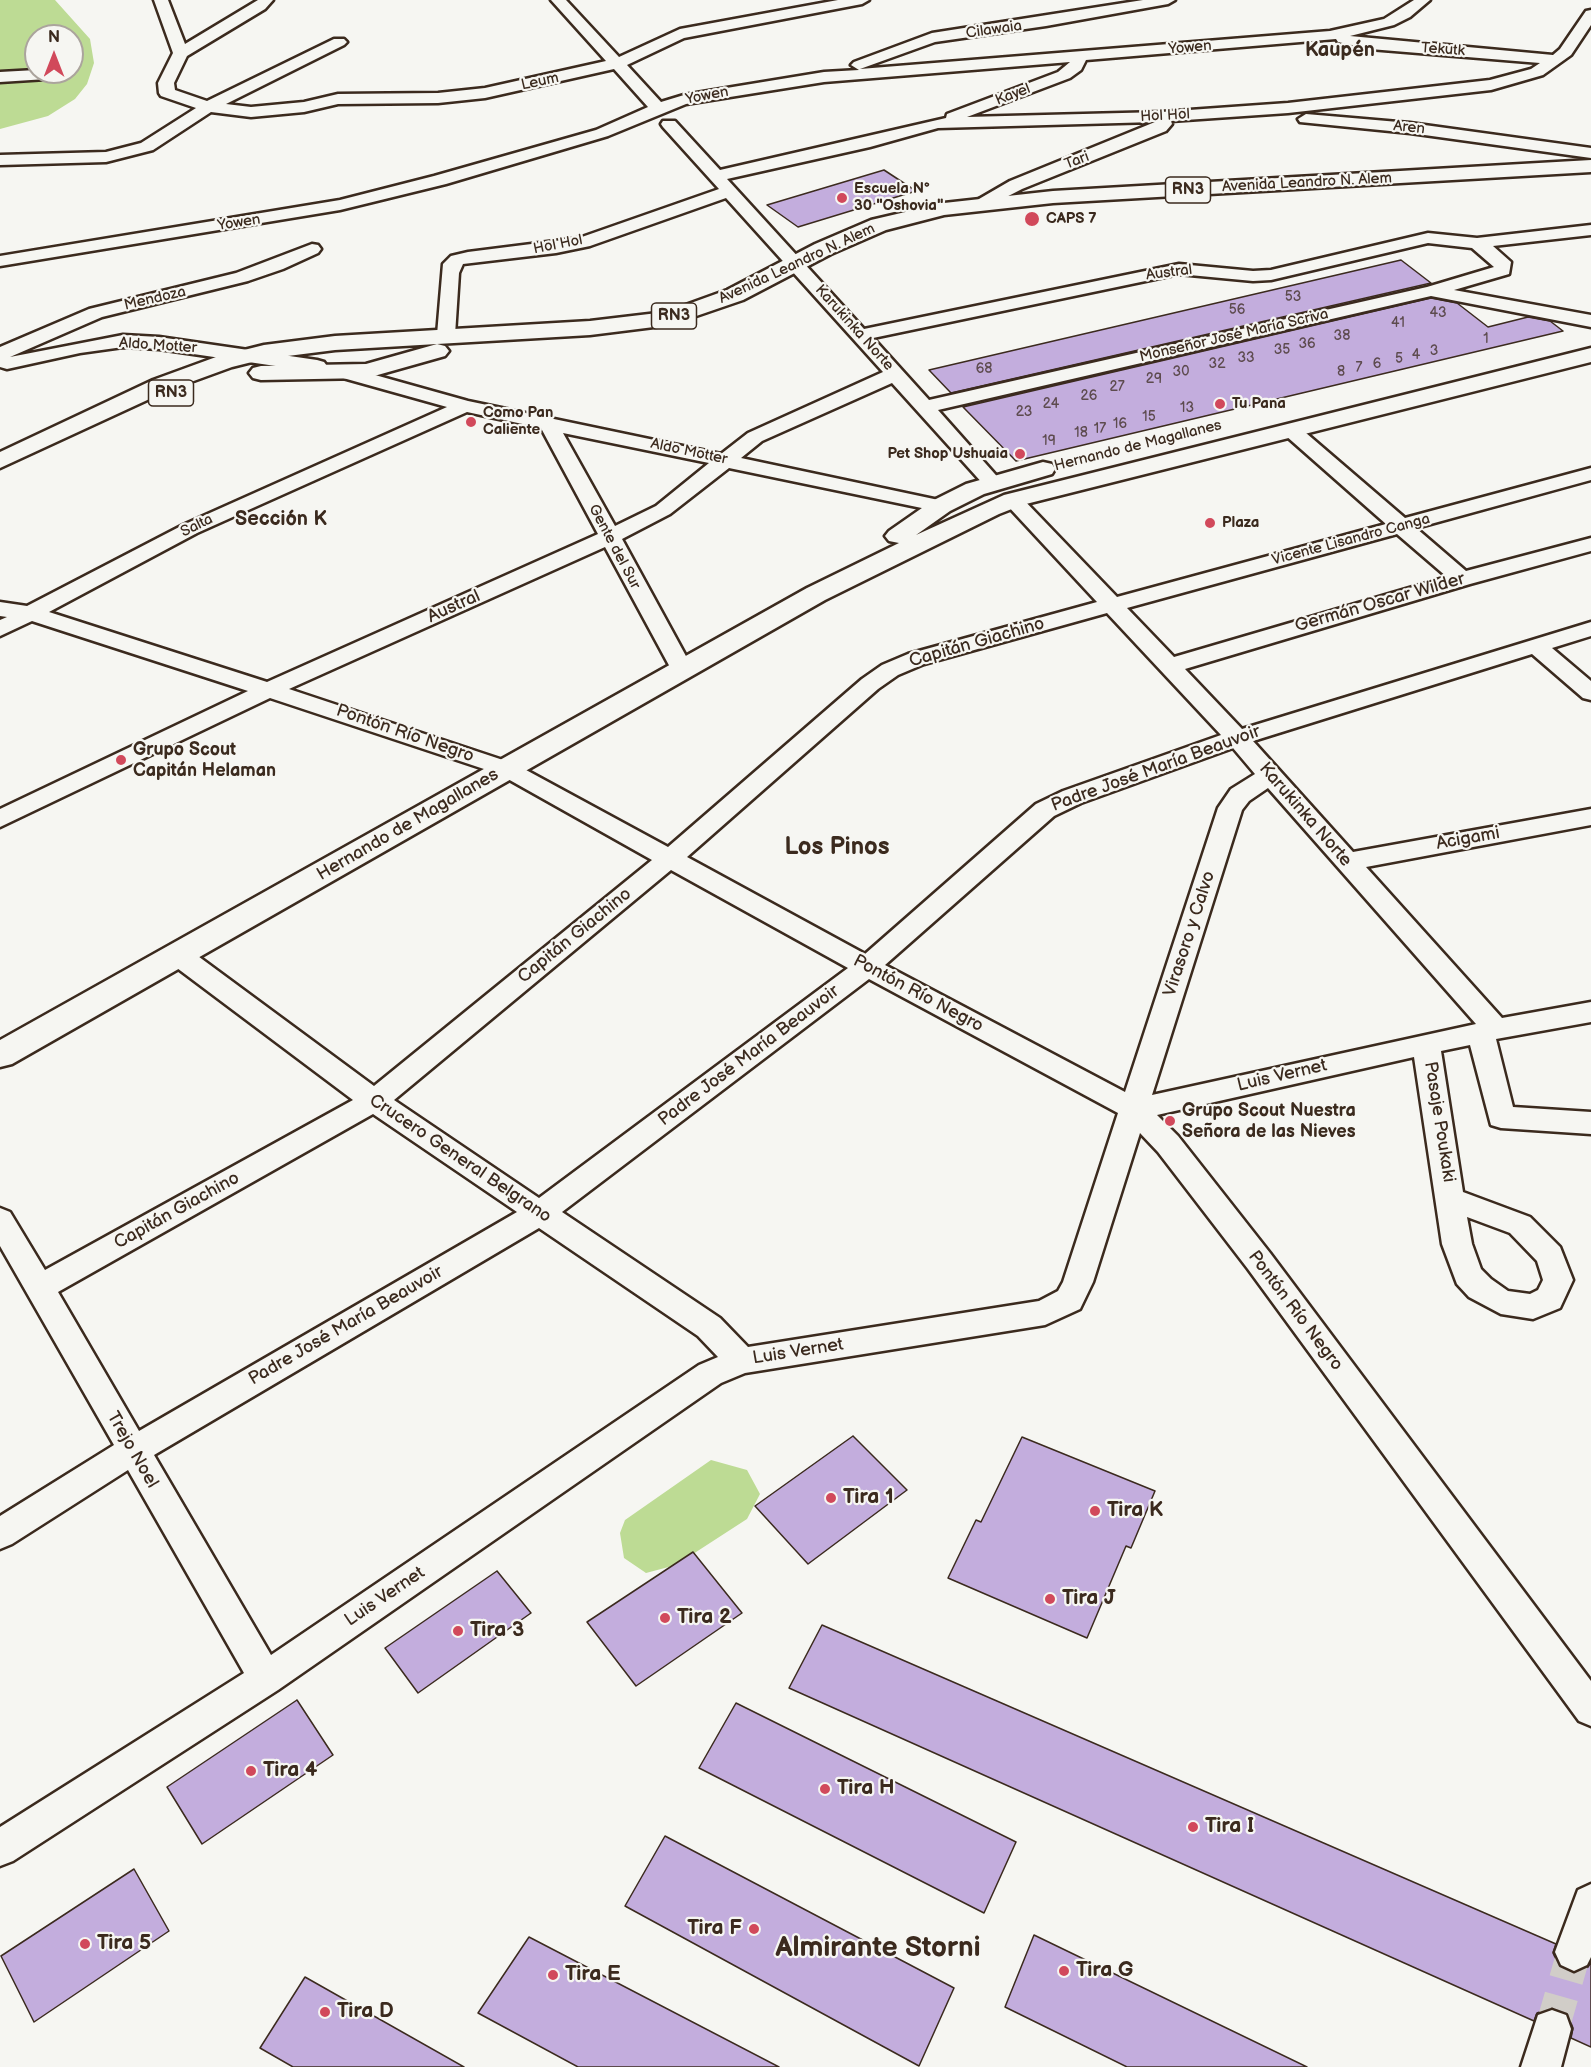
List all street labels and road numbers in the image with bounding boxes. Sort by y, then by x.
street label: Cilawaia [965,17,1023,43]
street label: Yowen [1168,37,1212,59]
street label: Tekutk [1420,39,1466,61]
street label: Leum [520,69,560,95]
street label: Kayel [993,80,1033,110]
street label: Yowen [684,83,730,109]
street label: Hol Hol [1140,106,1190,126]
street label: Aren [1392,117,1426,139]
street label: Tari [1062,148,1092,174]
street label: Avenida Leandro N. Alem [1222,170,1392,196]
road number: RN3 [1166,177,1210,203]
street label: Yowen [216,211,262,235]
street label: Avenida Leandro N. Alem [716,220,878,308]
street label: Hol Hol [532,231,584,259]
street label: Austral [1145,261,1193,285]
street label: Karukinka Norte [811,281,897,375]
street label: Mendoza [122,283,188,315]
road number: RN3 [652,303,696,329]
street label: Monseñor José María Scriva [1138,306,1330,366]
street label: Aldo Motter [119,334,197,358]
road number: RN3 [148,380,194,406]
street label: Hernando de Magallanes [1052,416,1224,476]
street label: Aldo Motter [649,435,729,469]
street label: Gente del Sur [584,502,644,592]
street label: Vicente Lisandro Canga [1270,510,1432,570]
street label: Salta [178,511,216,541]
street label: Germán Oscar Wilder [1293,568,1467,638]
street label: Austral [424,586,484,628]
street label: Capitán Giachino [907,613,1047,673]
street label: Pontón Río Negro [333,700,477,768]
street label: Padre José María Beauvoir [1049,721,1263,817]
street label: Karukinka Norte [1254,758,1356,872]
street label: Hernando de Magallanes [313,764,503,886]
street label: Acigami [1435,823,1501,855]
street label: Virasoro y Calvo [1160,869,1220,999]
street label: Capitán Giachino [514,884,636,988]
street label: Pontón Río Negro [849,951,987,1037]
street label: Padre José María Beauvoir [654,981,844,1131]
street label: Luis Vernet [1235,1055,1329,1097]
street label: Pasaje Poukaki [1419,1060,1459,1184]
street label: Crucero General Belgrano [365,1090,555,1228]
street label: Capitán Giachino [111,1168,243,1254]
street label: Pontón Río Negro [1243,1247,1347,1375]
street label: Padre José María Beauvoir [245,1261,447,1391]
street label: Luis Vernet [751,1334,845,1370]
street label: Trejo Noel [102,1408,162,1492]
street label: Luis Vernet [341,1562,429,1632]

